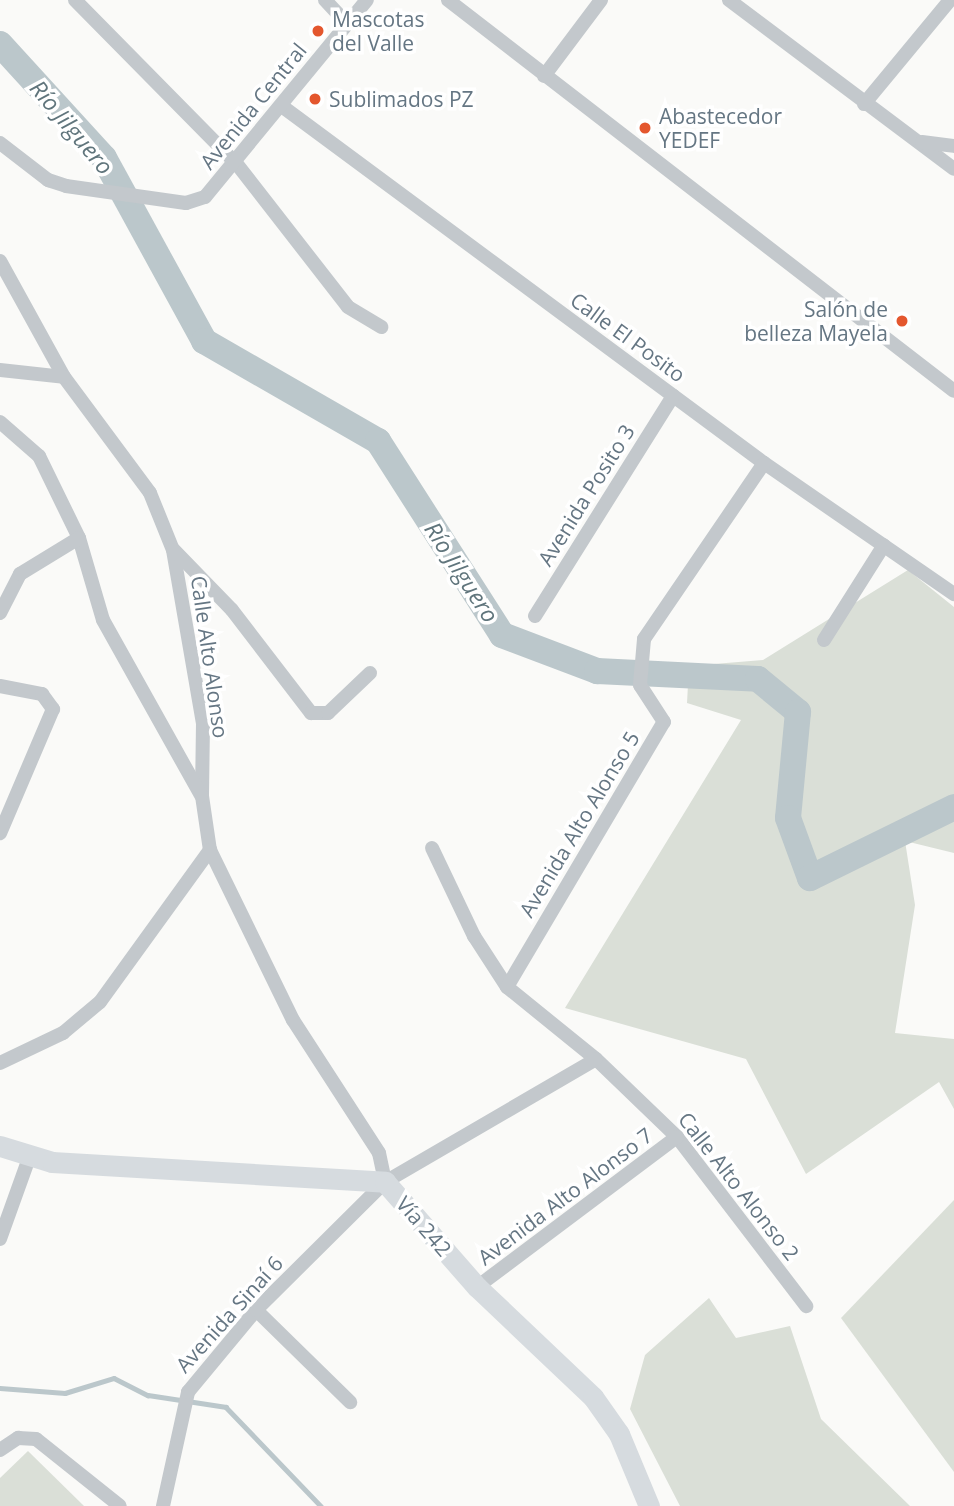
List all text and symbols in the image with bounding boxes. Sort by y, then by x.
place label: Mascotas del Valle [332,6,424,56]
marker: Mascotas del Valle [310,23,326,39]
street label: Avenida Central [195,38,311,174]
water label: Río Jilguero [25,74,119,180]
place label: Sublimados PZ [329,86,474,112]
marker: Sublimados PZ [307,91,323,107]
place label: Abastecedor YEDEF [659,103,782,153]
marker: Abastecedor YEDEF [637,120,653,136]
street label: Calle El Posito [566,287,690,387]
place label: Salón de belleza Mayela [744,296,888,346]
marker: Salón de belleza Mayela [894,313,910,329]
street label: Avenida Posito 3 [532,420,640,570]
water label: Río Jilguero [419,517,505,627]
street label: Calle Alto Alonso [186,574,234,740]
street label: Avenida Alto Alonso 5 [514,727,644,921]
street label: Calle Alto Alonso 2 [673,1107,805,1265]
street label: Avenida Alto Alonso 7 [473,1122,657,1270]
street label: Vía 242 [391,1191,457,1261]
street label: Avenida Sinaí 6 [170,1251,288,1377]

